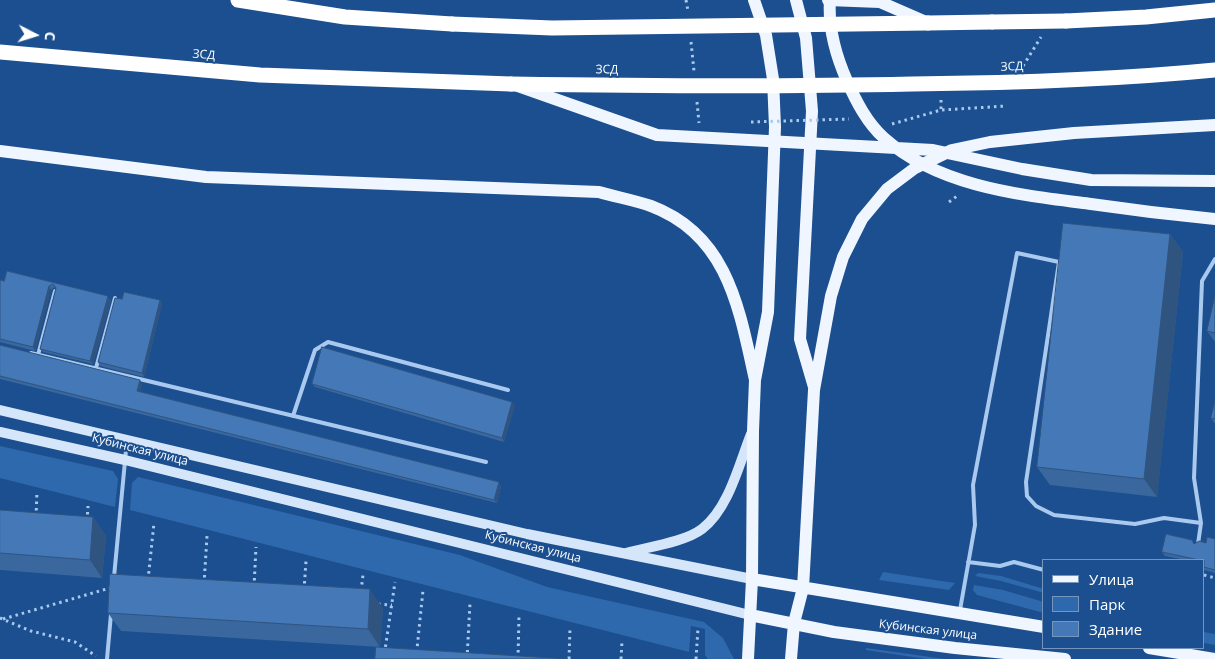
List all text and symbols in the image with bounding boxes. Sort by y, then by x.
north arrow [10,10,60,60]
text: С [41,31,60,42]
street label: ЗСД [192,47,216,63]
street label: ЗСД [1000,59,1024,75]
street label: ЗСД [595,63,619,77]
street label: Кубинская улица [90,431,190,469]
street label: Кубинская улица [483,528,583,566]
legend [1042,559,1205,649]
text: Улица [1089,569,1134,589]
text: Парк [1089,594,1125,614]
street label: Кубинская улица [878,617,978,643]
text: Здание [1089,619,1142,639]

